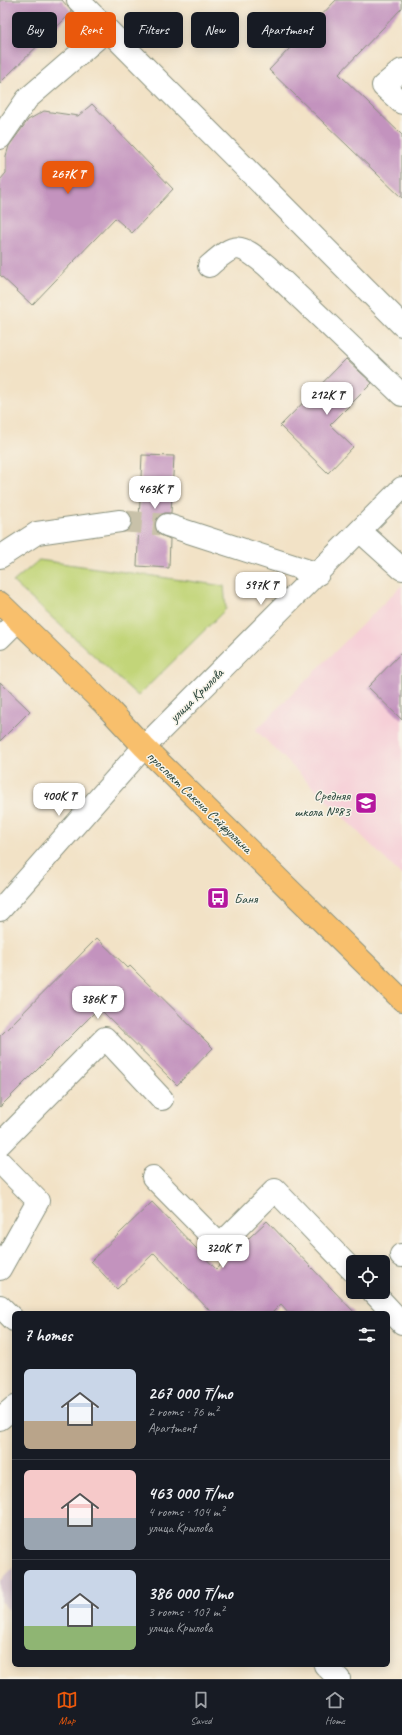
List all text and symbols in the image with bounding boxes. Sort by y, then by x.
chip: Buy [12,12,57,48]
chip: Rent [65,12,116,48]
chip: Filters [124,12,183,48]
chip: New [191,12,239,48]
chip: Apartment [247,12,326,48]
pin: 267K ₸ [35,161,101,195]
text: 267K ₸ [51,166,85,182]
pin: 212K ₸ [294,382,360,416]
text: 212K ₸ [310,387,344,403]
pin: 463K ₸ [122,476,188,510]
text: 463K ₸ [138,481,172,497]
pin: 597K ₸ [228,572,294,606]
text: 597K ₸ [244,577,278,593]
street label: улица Крылова [165,664,228,727]
street label: проспект Сакена Сейфуллина [144,748,257,858]
pin: 400K ₸ [26,783,92,817]
place label: Средняя школа №83 [294,787,352,820]
text: 400K ₸ [42,788,76,804]
school or university icon: Средняя школа №83 [353,790,379,816]
bus stop icon: Баня [205,885,231,911]
place label: Баня [234,890,259,907]
pin: 386K ₸ [65,986,131,1020]
text: 386K ₸ [81,991,115,1007]
pin: 320K ₸ [190,1235,256,1269]
text: 320K ₸ [206,1240,240,1256]
map controls [346,1255,390,1299]
button: locate [346,1255,390,1299]
icon: filters [356,1324,378,1346]
text: 7 homes [24,1325,72,1346]
text: 267 000 ₸/mo [148,1383,233,1404]
icon: home [56,1385,104,1433]
text: 2 rooms · 76 m² [148,1404,218,1420]
text: Apartment [148,1420,196,1436]
text: 463 000 ₸/mo [148,1483,233,1504]
icon: home [56,1486,104,1534]
text: 4 rooms · 104 m² [148,1504,224,1520]
text: улица Крылова [148,1520,212,1536]
text: 386 000 ₸/mo [148,1583,233,1604]
icon: home [56,1586,104,1634]
text: 3 rooms · 107 m² [148,1604,224,1620]
text: улица Крылова [148,1620,212,1636]
tab: Map [56,1689,78,1727]
tab: Saved [190,1689,212,1727]
tab: Home [324,1689,346,1727]

